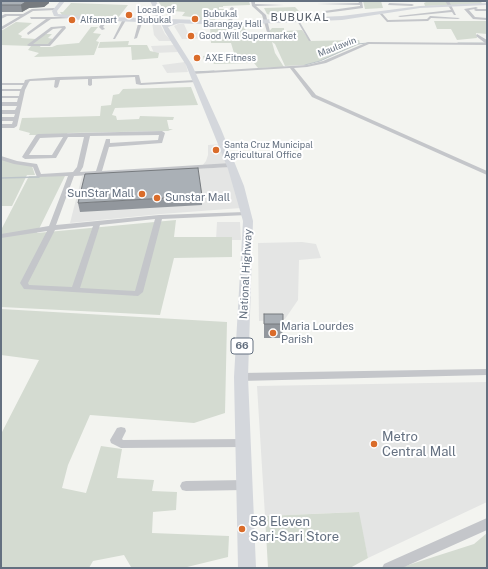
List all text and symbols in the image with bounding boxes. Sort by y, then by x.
place label: Locale of Bubukal [137,5,175,26]
place label: Bubukal Barangay Hall [203,9,262,30]
marker: Locale of Bubukal [124,10,134,20]
district label: BUBUKAL [271,11,329,25]
marker: Bubukal Barangay Hall [190,14,200,24]
marker: Alfamart [67,15,77,25]
place label: Alfamart [80,15,117,25]
marker: Good Will Supermarket [186,31,196,41]
place label: Good Will Supermarket [199,31,296,41]
street label: Maulawin [316,35,358,59]
marker: AXE Fitness [192,53,202,63]
place label: AXE Fitness [205,53,256,63]
place label: Santa Cruz Municipal Agricultural Office [224,140,313,161]
marker: Santa Cruz Municipal Agricultural Office [211,145,221,155]
place label: SunStar Mall [67,187,134,201]
marker: SunStar Mall [137,189,147,199]
place label: Sunstar Mall [165,191,230,205]
marker: Sunstar Mall [152,193,162,203]
street label: National Highway [237,229,255,319]
place label: Maria Lourdes Parish [281,320,354,346]
marker: Maria Lourdes Parish [268,328,278,338]
road number: 66 [231,338,253,354]
place label: Metro Central Mall [382,429,456,460]
marker: Metro Central Mall [369,439,379,449]
place label: 58 Eleven Sari-Sari Store [250,514,339,545]
marker: 58 Eleven Sari-Sari Store [237,524,247,534]

